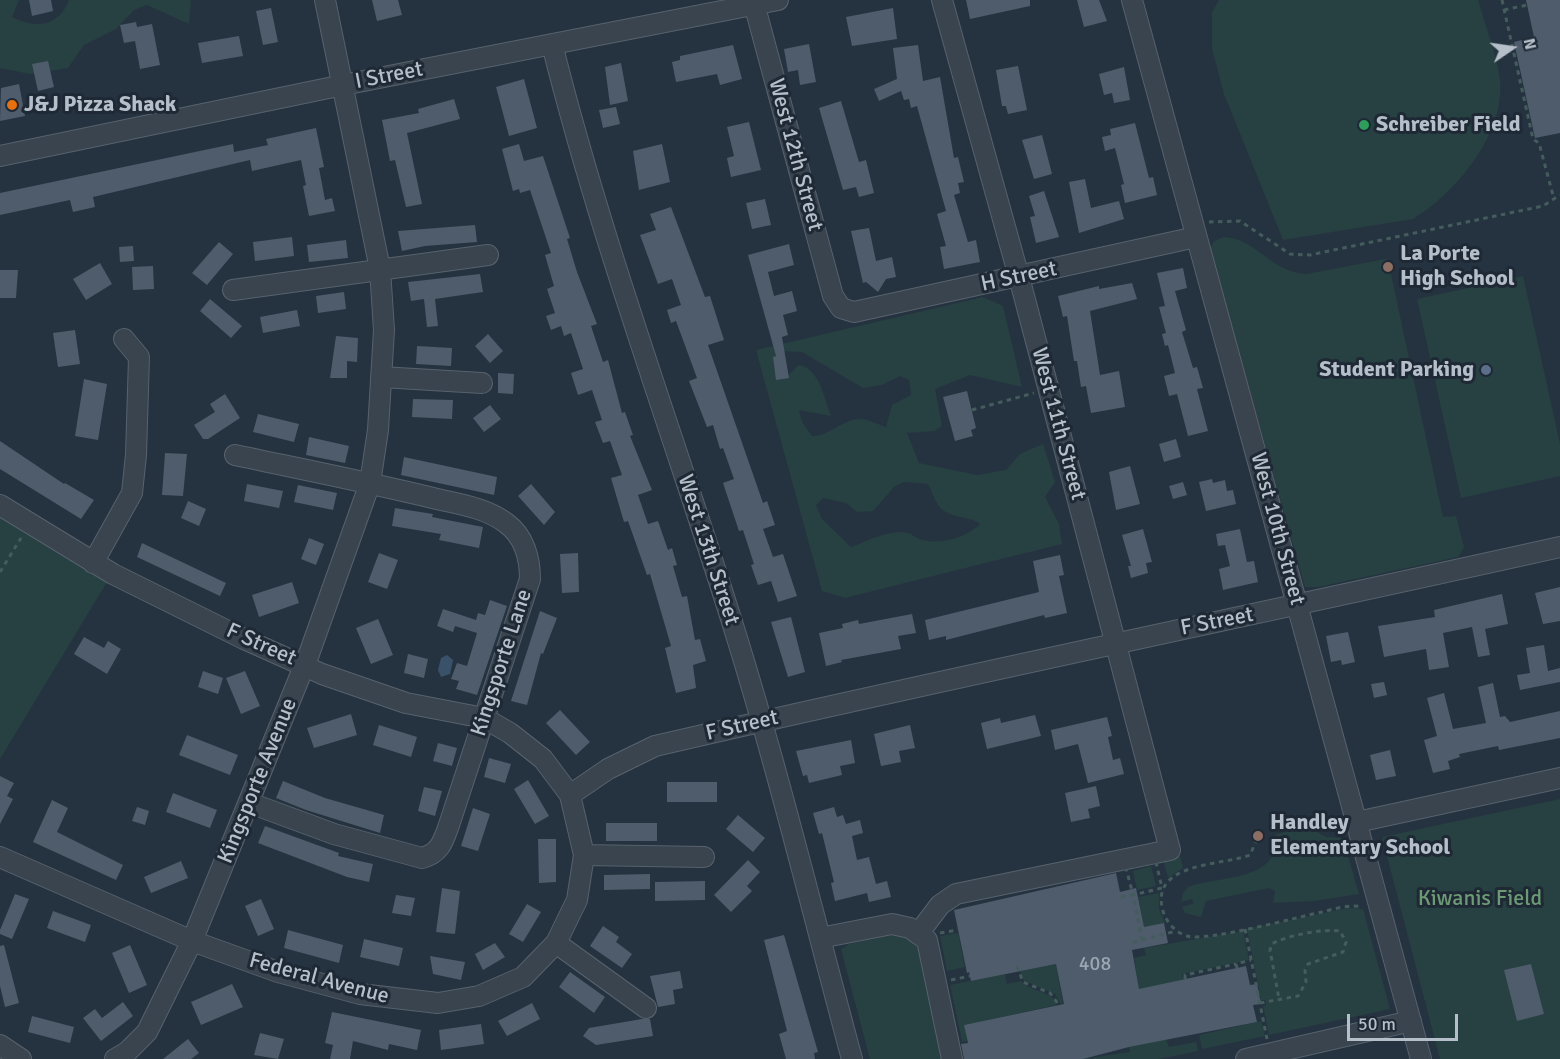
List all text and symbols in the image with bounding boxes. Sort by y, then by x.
north arrow [1482,18,1542,78]
text: N [1519,36,1541,52]
street label: I Street [353,56,425,96]
street label: West 12th Street [762,76,828,234]
place label: J&J Pizza Shack [24,92,176,118]
marker: J&J Pizza Shack [5,98,19,112]
place label: Schreiber Field [1376,112,1521,138]
marker: Schreiber Field [1357,118,1371,132]
place label: La Porte High School [1400,241,1515,292]
street label: H Street [979,256,1059,298]
marker: La Porte High School [1381,260,1395,274]
street label: West 11th Street [1025,345,1091,503]
place label: Student Parking [1319,357,1474,383]
marker: Student Parking [1479,363,1493,377]
street label: West 10th Street [1244,450,1310,608]
street label: West 13th Street [671,471,745,629]
street label: Kingsporte Lane [466,586,538,740]
street label: F Street [1178,602,1256,642]
street label: F Street [222,618,300,672]
street label: Kingsporte Avenue [213,694,303,868]
street label: F Street [703,705,781,747]
place label: Handley Elementary School [1270,810,1450,861]
marker: Handley Elementary School [1251,829,1265,843]
park label: Kiwanis Field [1418,886,1542,912]
street label: Federal Avenue [246,948,392,1010]
house number: 408 [1079,953,1111,977]
scale bar [1350,1002,1461,1040]
text: 50 m [1358,1013,1396,1035]

